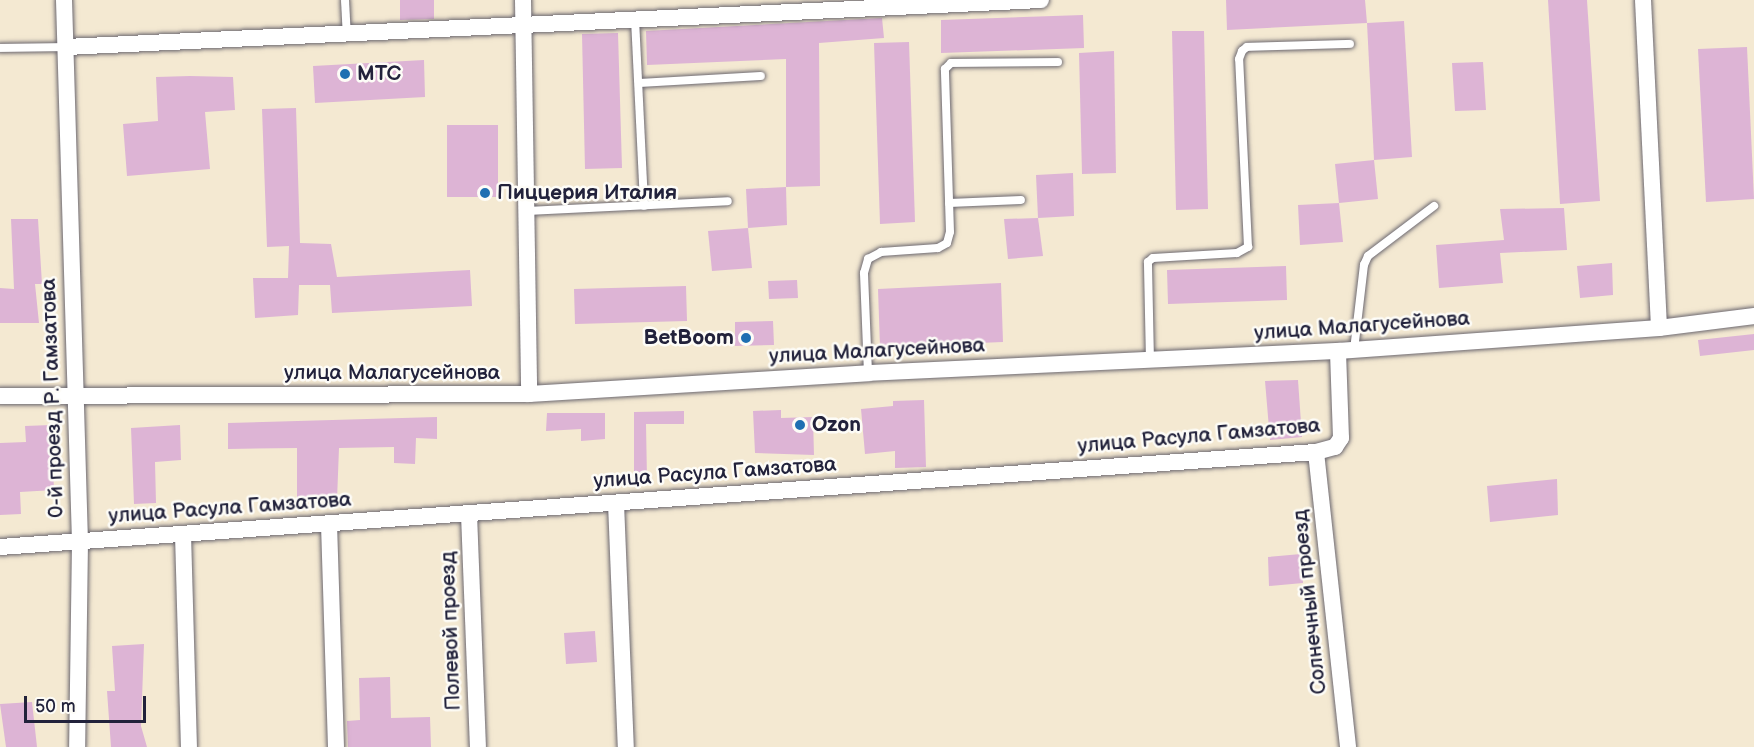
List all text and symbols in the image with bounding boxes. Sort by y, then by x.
place label: МТС [357,61,401,87]
marker: МТС [338,67,352,81]
place label: Пиццерия Италия [497,180,677,206]
marker: Пиццерия Италия [478,186,492,200]
street label: 0-й проезд Р. Гамзатова [36,278,70,518]
street label: улица Малагусейнова [1253,306,1471,346]
place label: BetBoom [643,325,734,351]
marker: BetBoom [739,331,753,345]
street label: улица Малагусейнова [768,333,986,369]
street label: улица Малагусейнова [284,360,500,386]
place label: Ozon [812,412,861,438]
street label: улица Расула Гамзатова [1077,413,1321,459]
marker: Ozon [793,418,807,432]
street label: улица Расула Гамзатова [593,452,837,494]
street label: улица Расула Гамзатова [108,487,352,529]
street label: Солнечный проезд [1288,508,1332,696]
street label: Полевой проезд [436,551,466,711]
scale bar [27,684,148,722]
text: 50 m [35,696,76,717]

